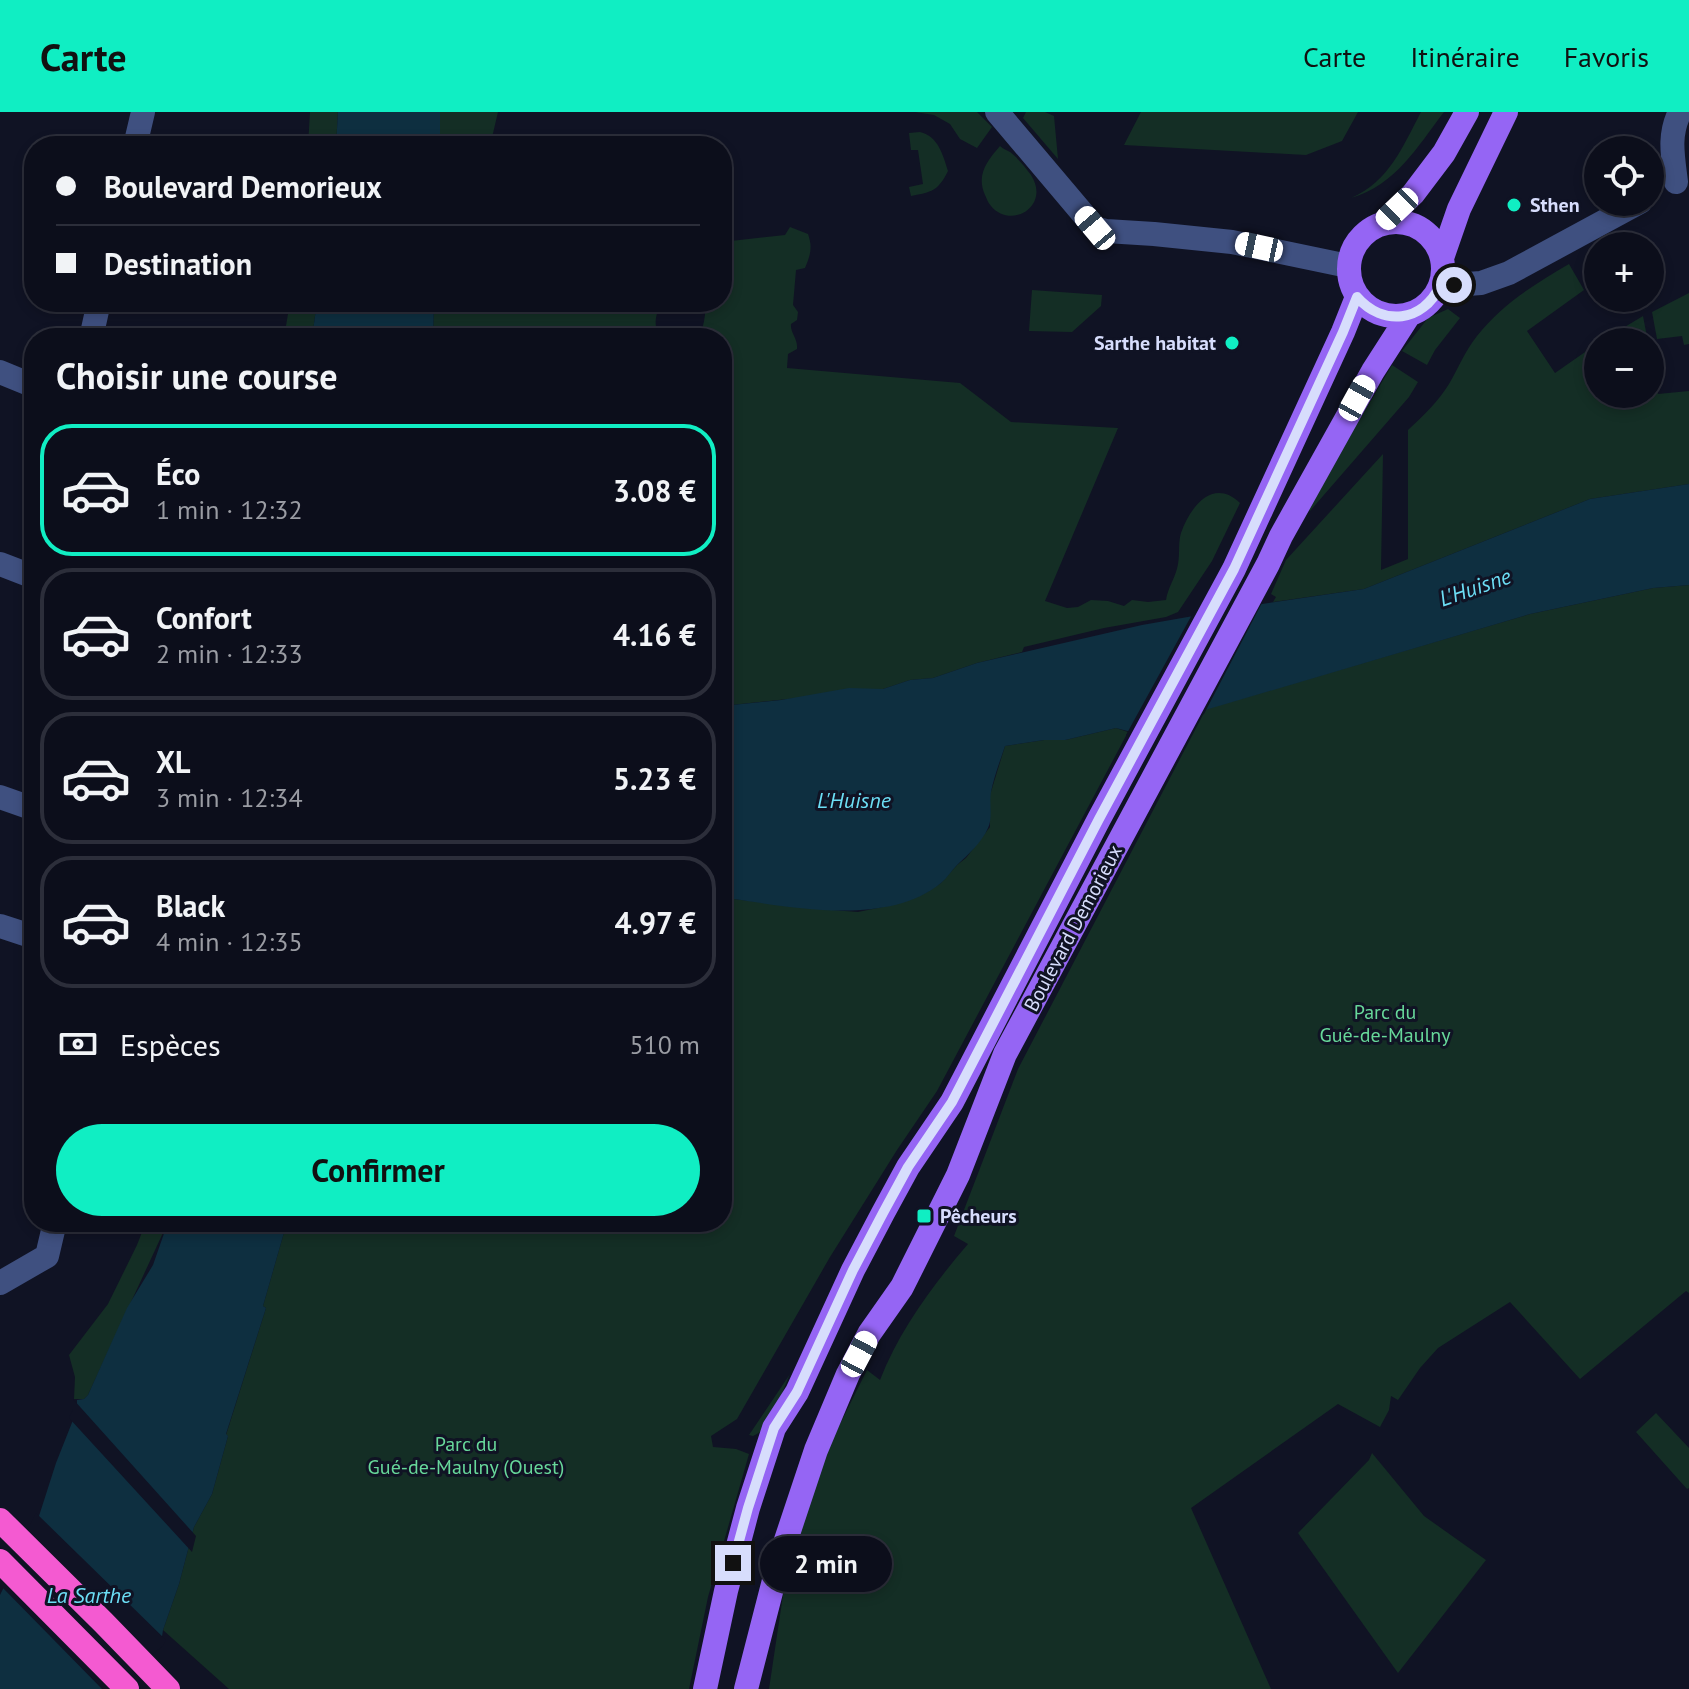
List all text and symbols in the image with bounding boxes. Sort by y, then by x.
text: Carte [40,32,127,81]
text: Carte [1303,38,1366,75]
text: Itinéraire [1410,38,1520,75]
text: Favoris [1564,38,1649,75]
map controls [1584,136,1664,408]
button: locate [1584,136,1664,216]
text: Boulevard Demorieux [104,167,382,206]
car [1371,184,1423,234]
place label: Sthen [1530,192,1580,218]
marker: Sthen [1505,196,1523,214]
car [1070,202,1120,254]
car [1233,230,1285,264]
button: + [1584,232,1664,312]
text: Destination [104,244,252,283]
route start [1436,267,1472,303]
button: − [1584,328,1664,408]
place label: Sarthe habitat [1094,330,1216,356]
marker: Sarthe habitat [1223,334,1241,352]
text: Choisir une course [56,352,338,399]
car [1335,371,1379,425]
icon: car [60,454,132,526]
text: Éco [156,454,200,493]
text: 3.08 € [613,471,696,510]
text: 1 min · 12:32 [156,493,303,526]
water label: L'Huisne [1435,561,1515,612]
icon: car [60,598,132,670]
text: Confort [156,598,252,637]
text: 4.16 € [613,615,696,654]
text: 2 min · 12:33 [156,637,303,670]
icon: car [60,742,132,814]
text: XL [156,742,190,781]
text: 5.23 € [613,759,696,798]
text: 3 min · 12:34 [156,781,303,814]
water label: L'Huisne [817,786,892,814]
street label: Boulevard Demorieux [1018,840,1128,1016]
icon: car [60,886,132,958]
text: Black [156,886,225,925]
text: 4.97 € [615,903,696,942]
text: 4 min · 12:35 [156,925,303,958]
park label: Parc du Gué-de-Maulny [1319,999,1451,1048]
icon: cash [56,1022,100,1066]
text: Espèces [120,1025,221,1064]
text: 510 m [629,1028,700,1061]
button: Confirmer [56,1124,700,1216]
place label: Pêcheurs [940,1203,1017,1229]
marker: Pêcheurs [915,1207,933,1225]
car [837,1327,881,1381]
park label: Parc du Gué-de-Maulny (Ouest) [368,1431,564,1480]
callout: 2 min [761,1535,893,1591]
route end [715,1545,751,1581]
text: 2 min [794,1547,858,1580]
water label: La Sarthe [47,1581,132,1609]

